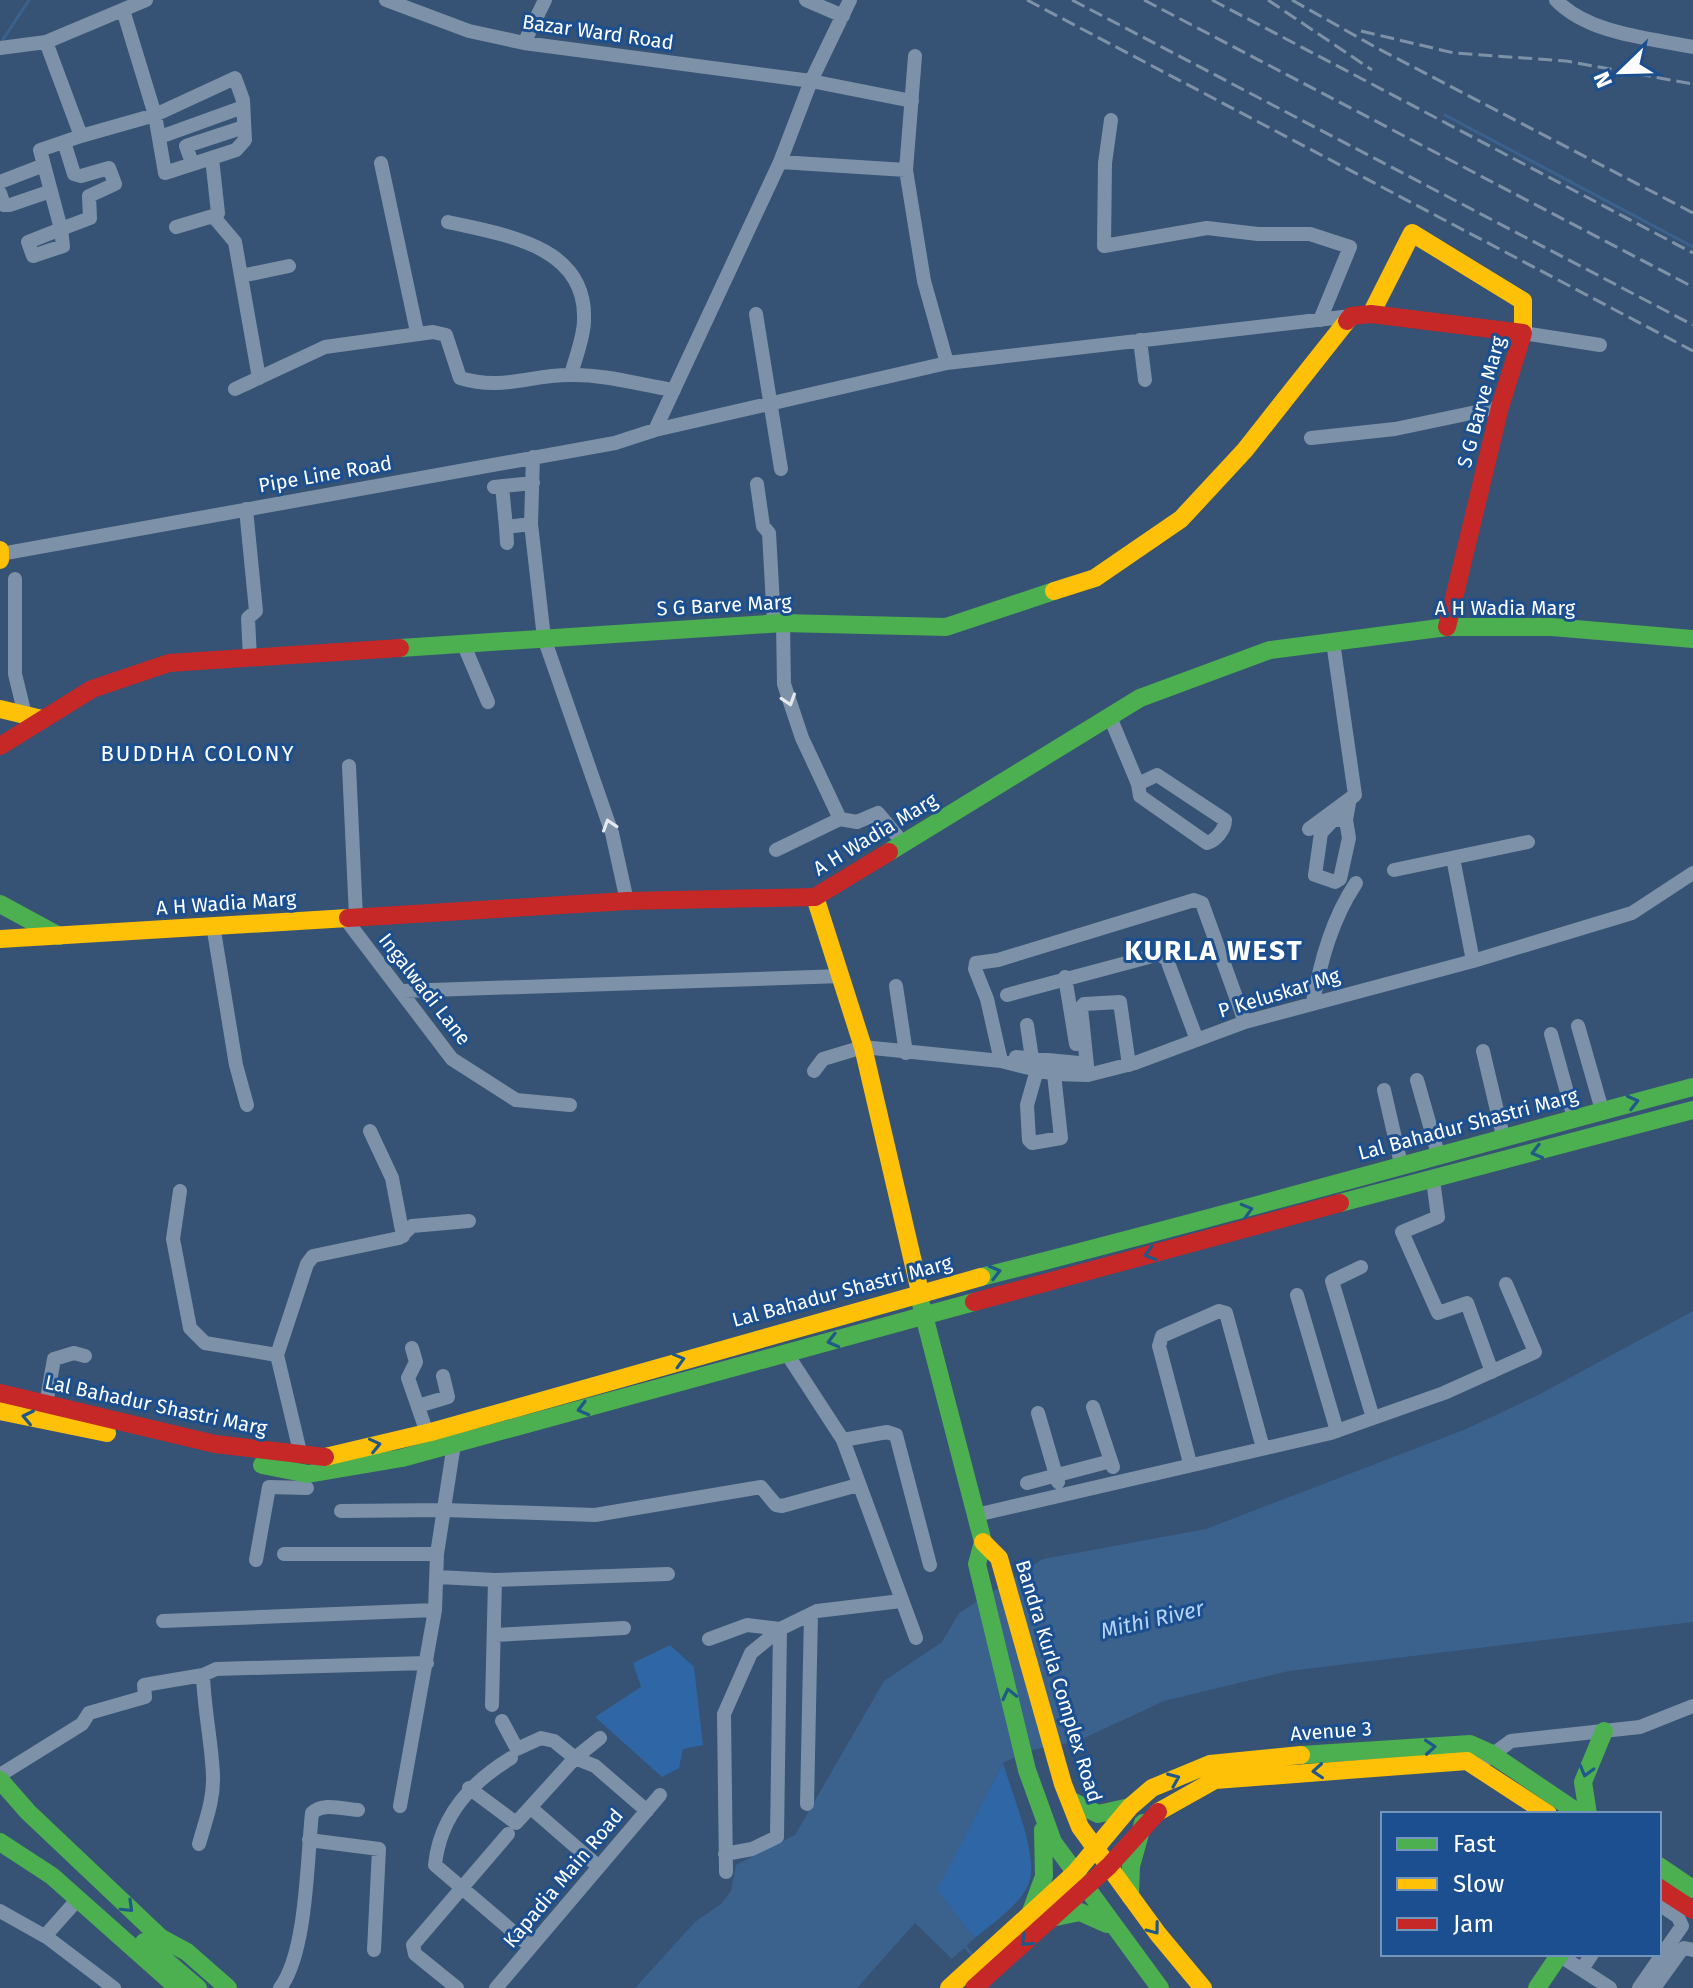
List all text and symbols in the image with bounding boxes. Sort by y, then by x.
street label: Bazar Ward Road [521,9,675,55]
north arrow [1581,32,1661,112]
text: N [1588,68,1618,92]
street label: S G Barve Marg [1452,333,1510,470]
street label: Pipe Line Road [256,450,394,498]
street label: S G Barve Marg [656,589,793,621]
street label: A H Wadia Marg [1435,596,1576,620]
one-way arrow [780,692,796,706]
district label: BUDDHA COLONY [100,740,296,767]
street label: A H Wadia Marg [809,787,942,880]
one-way arrow [603,819,619,833]
street label: A H Wadia Marg [155,886,298,920]
street label: Ingalwadi Lane [374,928,476,1050]
district label: KURLA WEST [1124,934,1304,967]
street label: P Keluskar Mg [1215,963,1343,1023]
street label: Lal Bahadur Shastri Marg [1355,1083,1581,1165]
one-way arrow [1625,1095,1639,1112]
one-way arrow [1530,1143,1544,1160]
one-way arrow [1240,1203,1254,1219]
one-way arrow [1143,1245,1157,1261]
street label: Lal Bahadur Shastri Marg [729,1250,955,1332]
one-way arrow [988,1265,1002,1282]
one-way arrow [827,1332,841,1348]
one-way arrow [672,1353,686,1369]
street label: Lal Bahadur Shastri Marg [43,1370,270,1440]
one-way arrow [576,1400,590,1417]
one-way arrow [22,1409,35,1426]
one-way arrow [368,1437,381,1454]
street label: Bandra Kurla Complex Road [1011,1557,1107,1805]
water label: Mithi River [1098,1594,1207,1644]
one-way arrow [1001,1688,1018,1701]
street label: Avenue 3 [1289,1716,1373,1746]
one-way arrow [1424,1738,1437,1755]
one-way arrow [1311,1762,1324,1779]
one-way arrow [1579,1764,1596,1778]
one-way arrow [1166,1772,1180,1789]
street label: Kapadia Main Road [498,1804,628,1952]
legend [1381,1812,1661,1956]
text: Fast [1453,1830,1496,1858]
text: Slow [1453,1870,1504,1898]
one-way arrow [119,1897,133,1912]
text: Jam [1453,1910,1494,1938]
one-way arrow [1144,1920,1159,1935]
one-way arrow [1021,1931,1036,1945]

